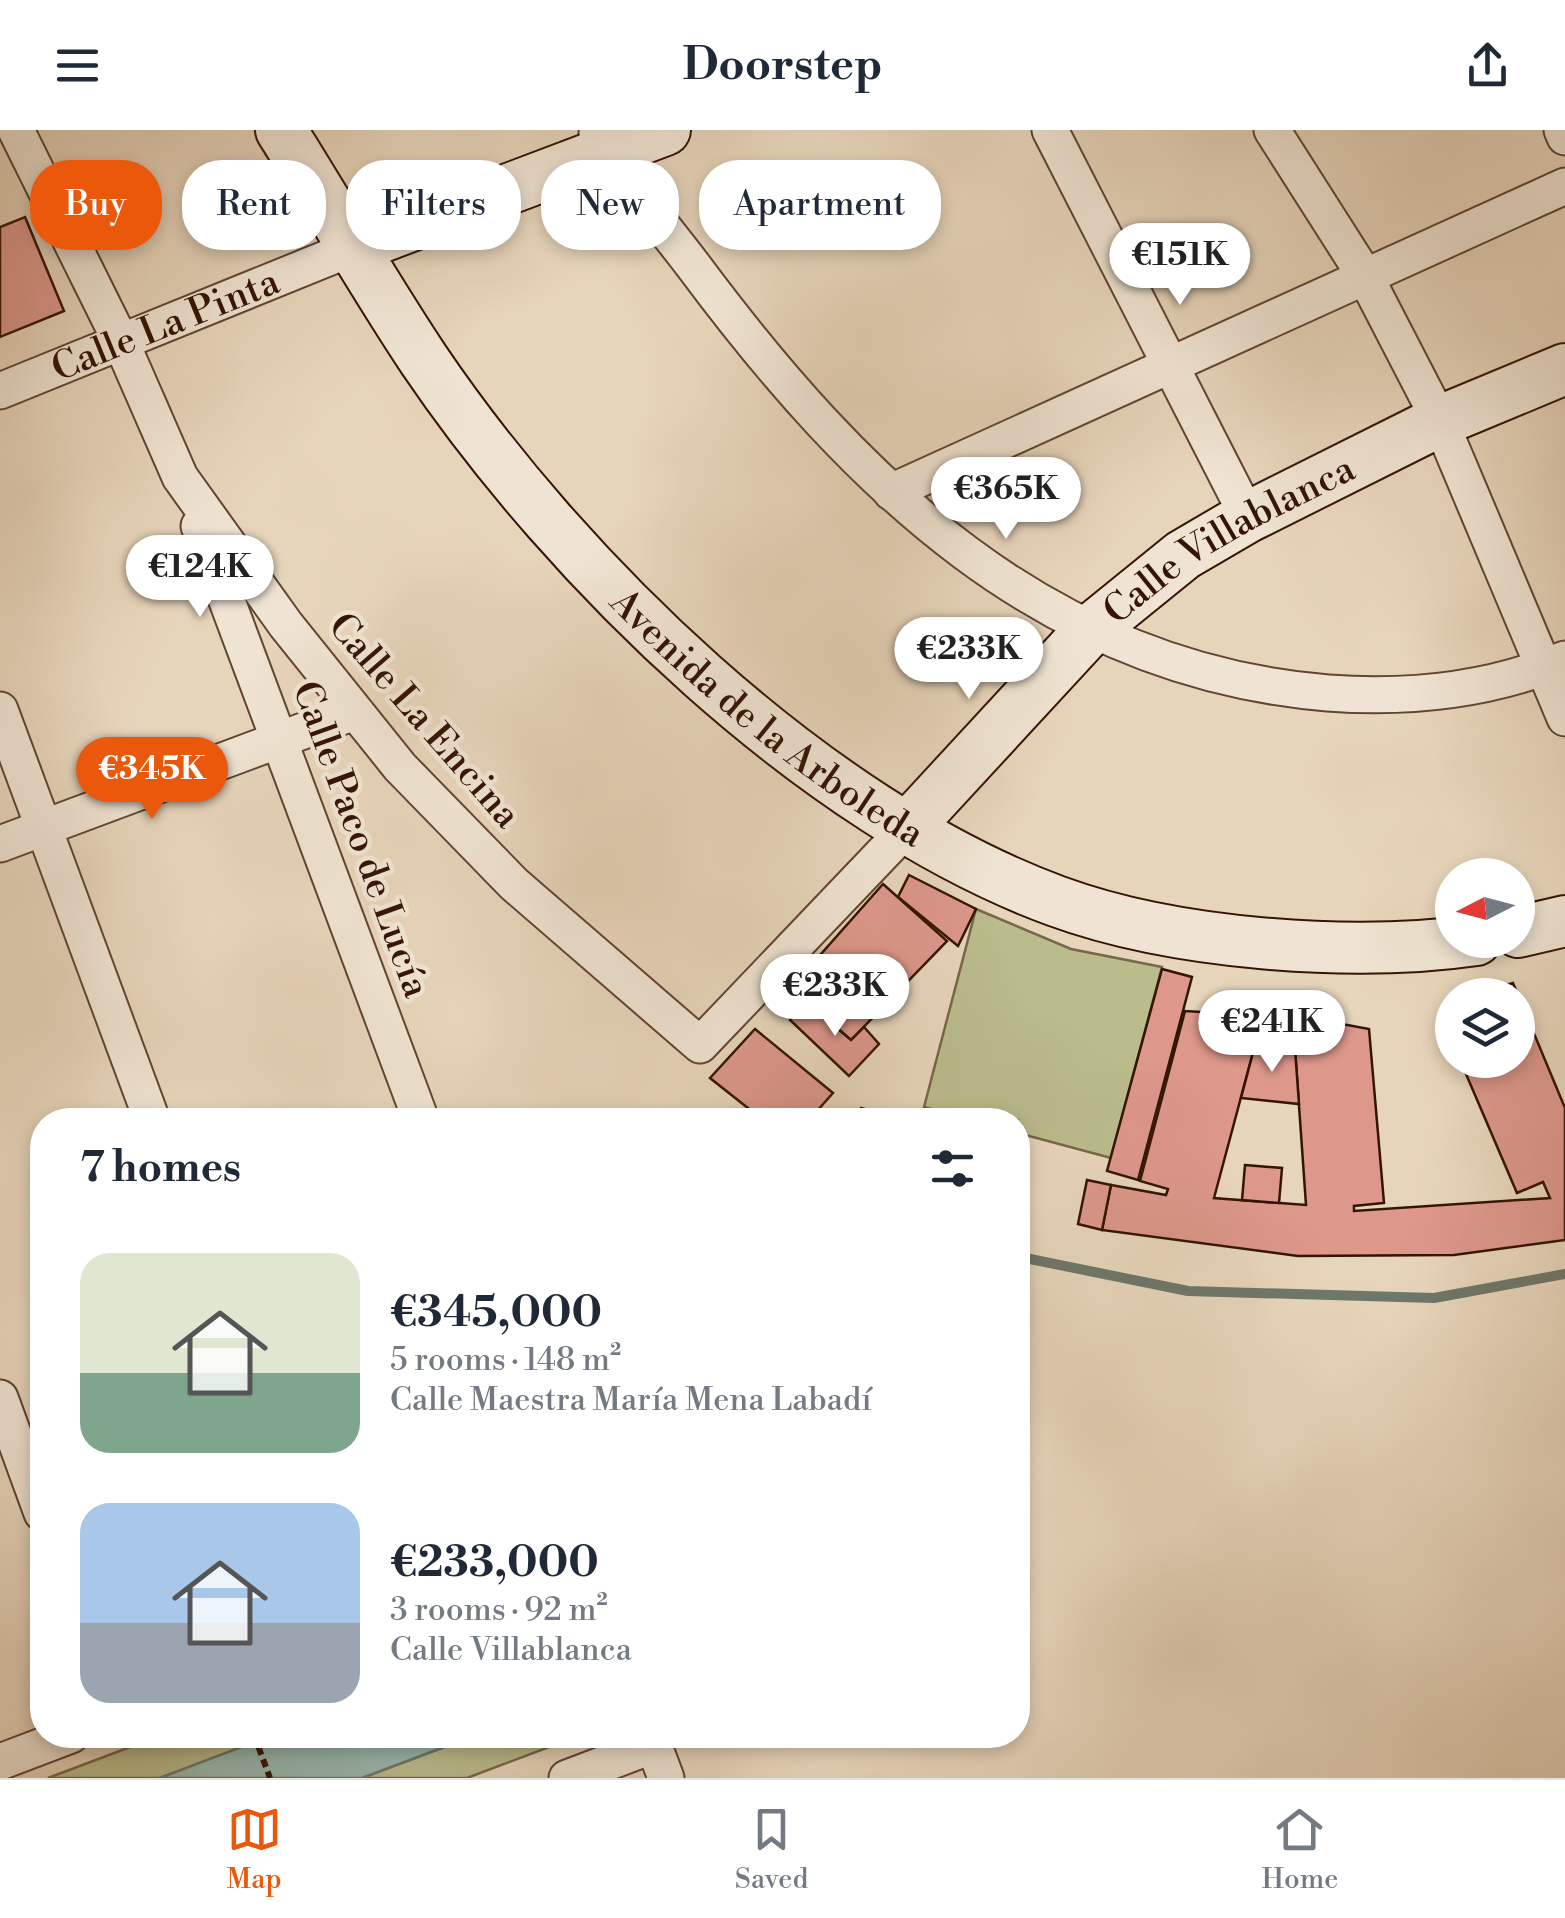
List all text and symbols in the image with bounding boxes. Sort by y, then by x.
text: Doorstep [682,37,883,94]
icon: menu [50,38,105,93]
icon: share [1460,38,1515,93]
chip: Buy [30,160,162,250]
chip: Rent [182,160,326,250]
chip: Filters [346,160,521,250]
chip: New [541,160,679,250]
chip: Apartment [699,160,941,250]
pin: €151K [1110,223,1250,308]
text: €151K [1131,235,1229,275]
street label: Calle La Pinta [45,258,287,393]
street label: Calle Villablanca [1094,445,1363,635]
pin: €365K [936,457,1076,542]
text: €365K [953,469,1059,509]
pin: €124K [130,535,270,620]
text: €124K [148,547,252,587]
street label: Avenida de la Arboleda [599,579,933,859]
street label: Calle La Encina [318,604,531,839]
pin: €233K [899,617,1039,702]
text: €233K [916,629,1022,669]
street label: Calle Paco de Lucía [282,675,440,1005]
pin: €345K [82,737,222,822]
text: €345K [98,749,206,789]
north arrow [1435,858,1535,958]
map controls [1435,858,1535,1078]
pin: €233K [765,954,905,1039]
text: €233K [782,966,888,1006]
button: layers [1435,978,1535,1078]
pin: €241K [1202,990,1342,1075]
text: €241K [1220,1002,1324,1042]
icon: filters [925,1141,980,1196]
text: 7 homes [80,1142,241,1195]
text: €345,000 [390,1287,602,1340]
icon: home [160,1293,280,1413]
text: 5 rooms · 148 m² [390,1340,621,1380]
text: Calle Maestra María Mena Labadí [390,1380,872,1420]
text: €233,000 [390,1537,599,1590]
icon: home [160,1543,280,1663]
text: 3 rooms · 92 m² [390,1590,608,1630]
text: Calle Villablanca [390,1630,632,1670]
tab: Map [227,1802,282,1897]
tab: Saved [735,1802,808,1897]
tab: Home [1262,1802,1338,1897]

